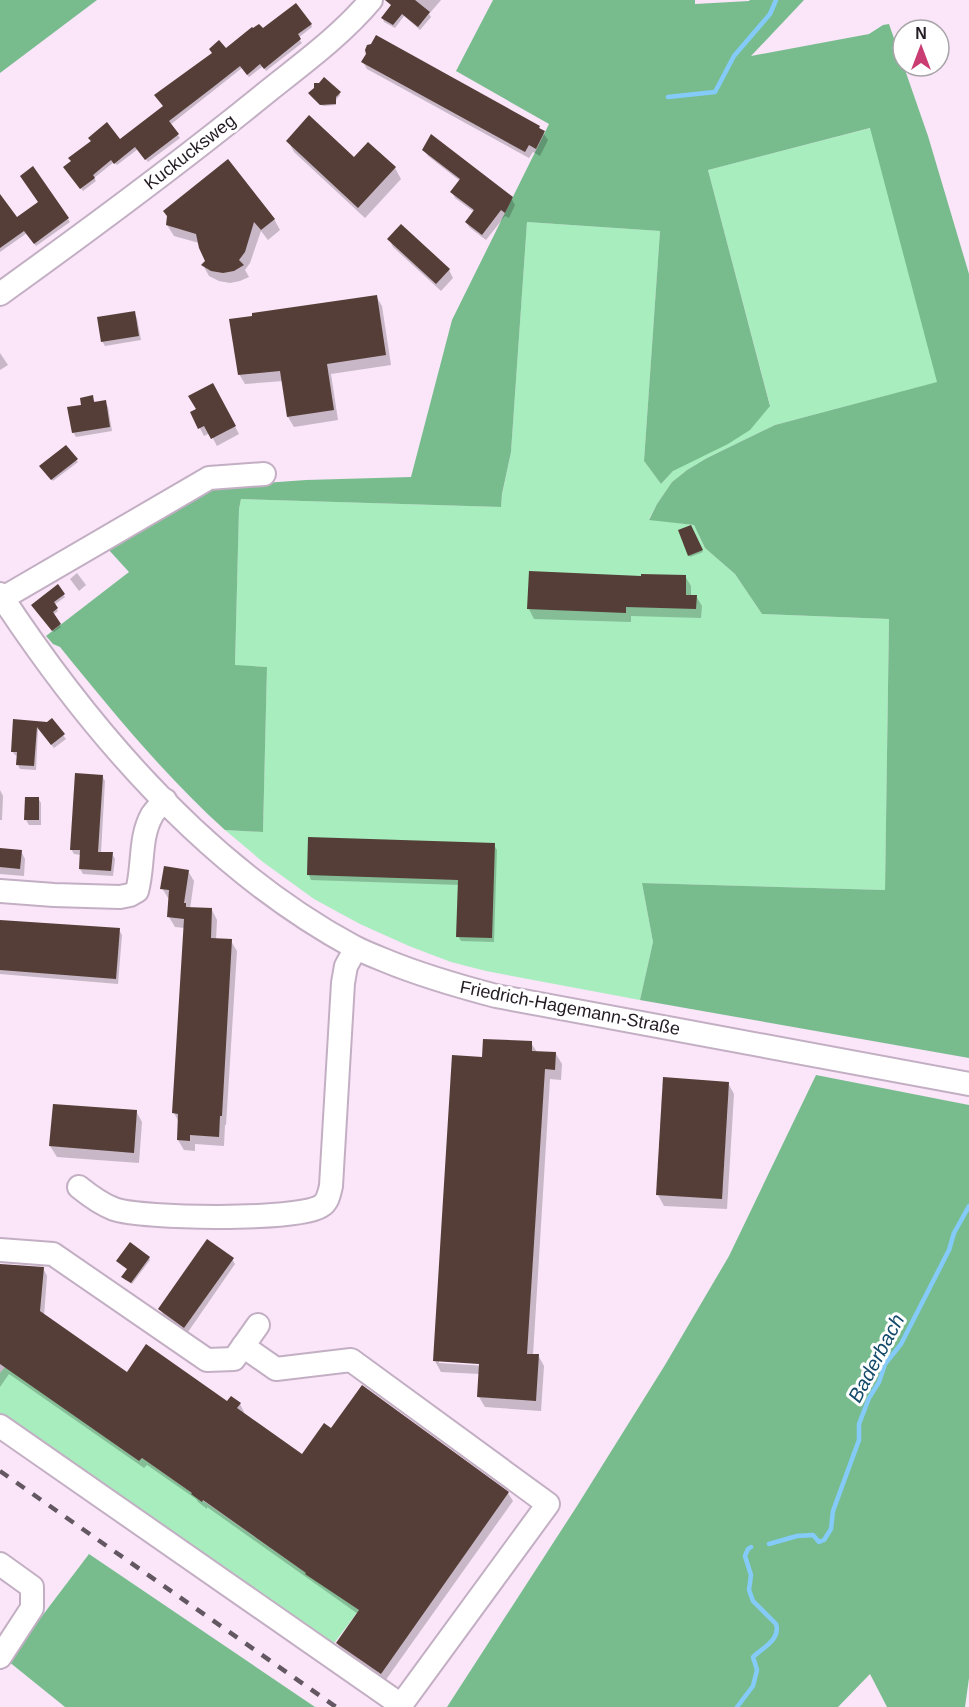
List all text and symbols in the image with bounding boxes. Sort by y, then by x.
north arrow [891,18,951,78]
text: N [915,25,927,42]
street label: Kuckucksweg [140,110,240,194]
street label: Friedrich-Hagemann-Straße [458,977,682,1039]
water label: Baderbach [844,1310,908,1406]

